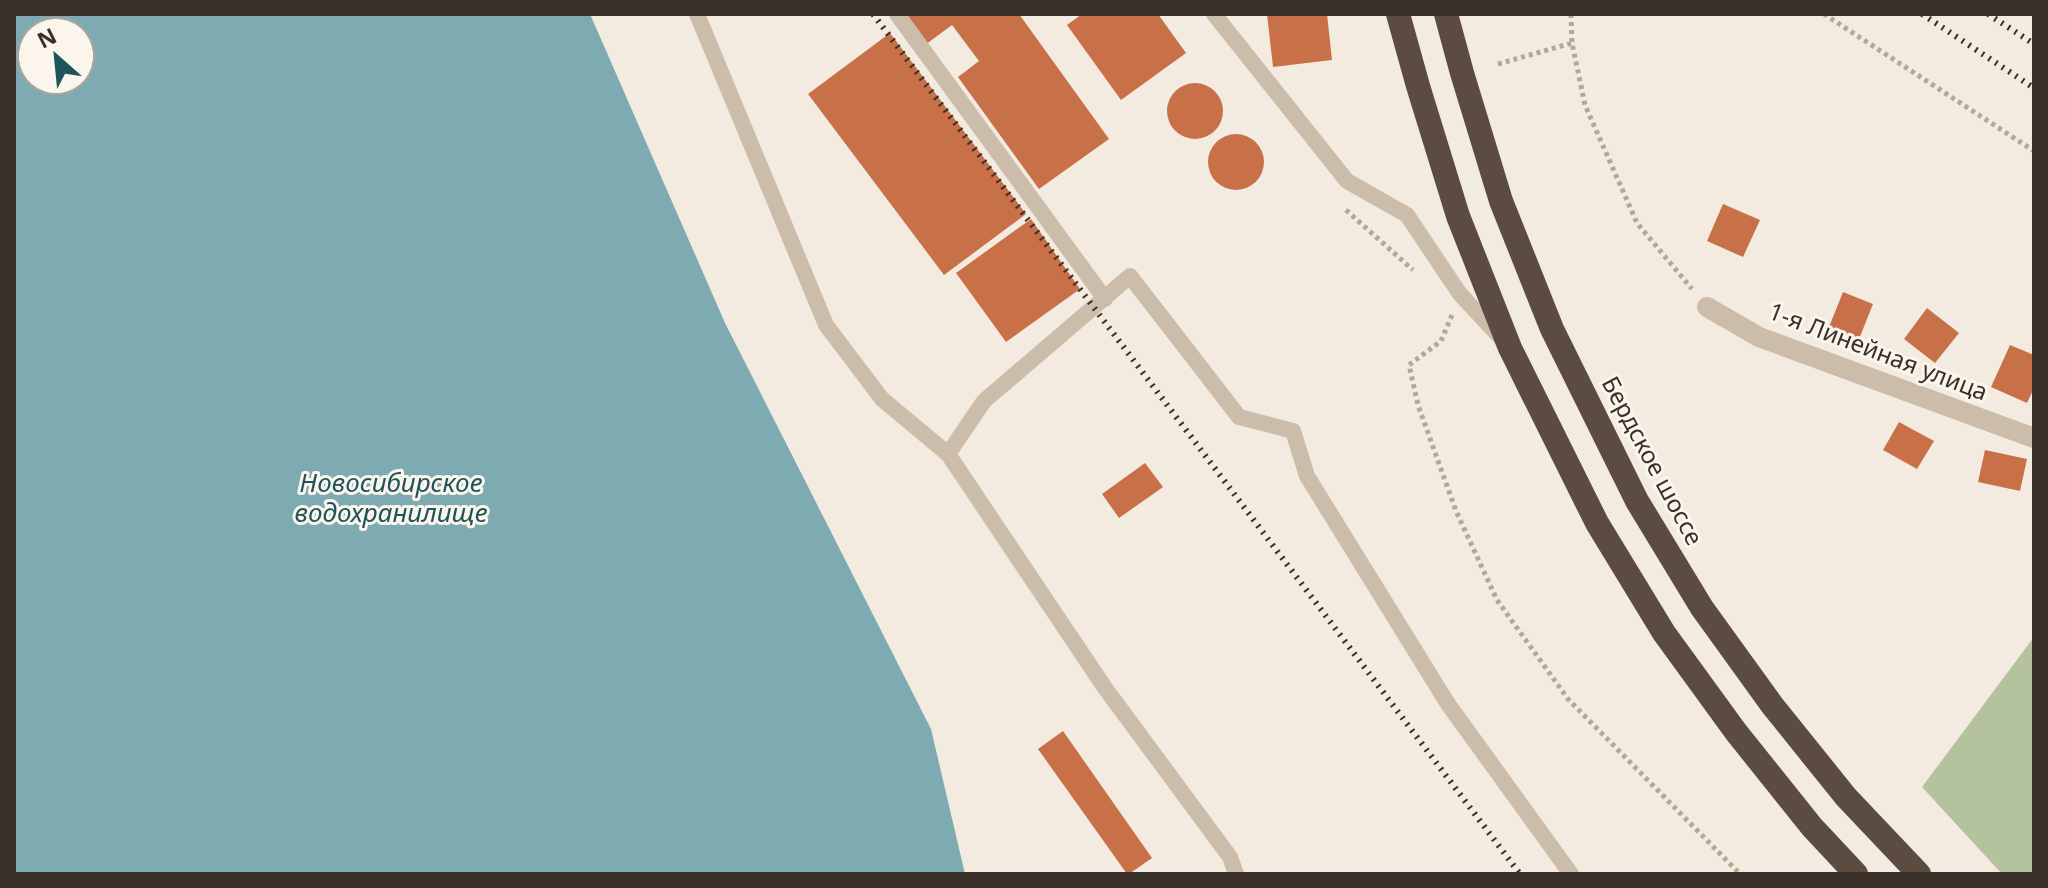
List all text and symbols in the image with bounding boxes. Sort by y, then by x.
north arrow [16,16,96,96]
text: N [32,20,61,55]
street label: 1-я Линейная улица [1764,294,1993,408]
street label: Бердское шоссе [1595,370,1712,551]
water label: Новосибирское водохранилище [294,464,488,530]

